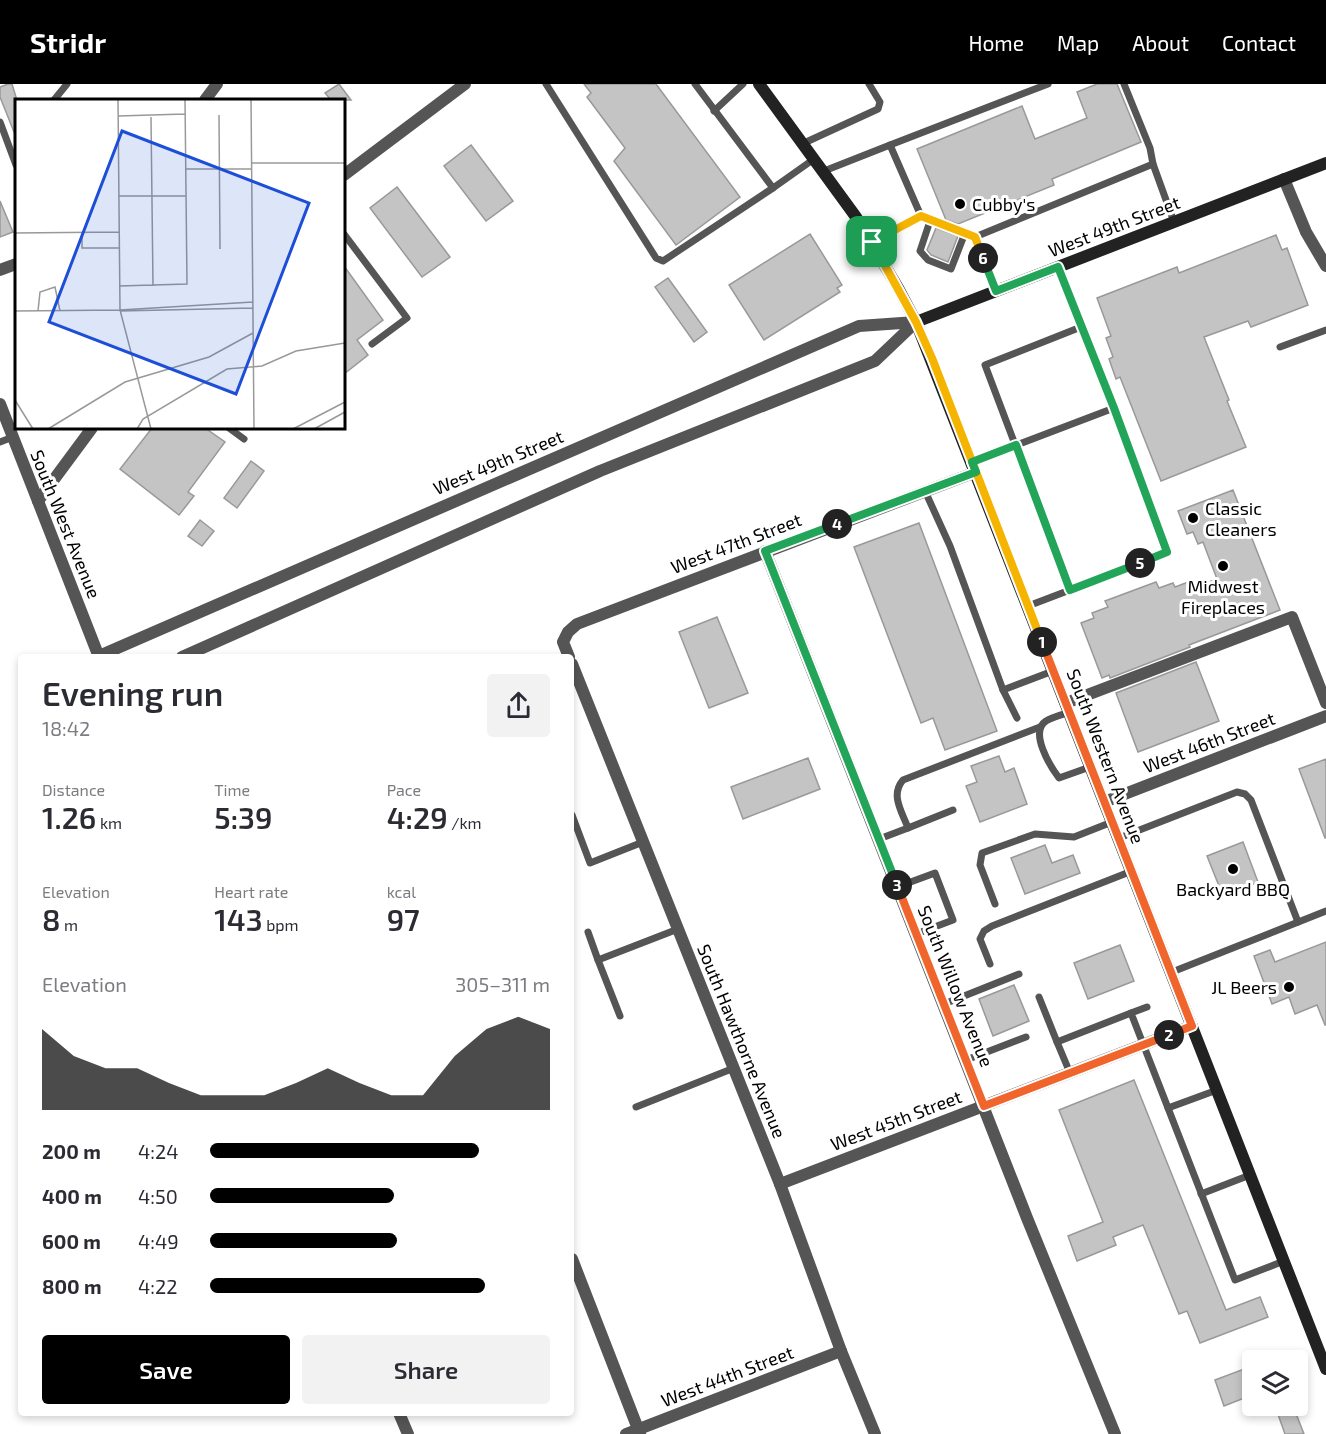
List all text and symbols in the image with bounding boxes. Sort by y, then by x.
text: Stridr [30,25,106,59]
text: Home [968,30,1024,55]
text: Map [1057,30,1099,55]
text: About [1132,30,1189,55]
text: Contact [1222,30,1296,55]
inset map [15,99,345,429]
street label: West 49th Street [1045,191,1183,261]
place label: Cubby's [972,193,1035,215]
marker: Cubby's [953,197,967,211]
pin [846,216,897,267]
icon: arrive [855,225,888,258]
pin: 6 [968,243,998,273]
text: 6 [978,248,988,267]
street label: West 49th Street [430,425,566,499]
street label: South West Avenue [26,447,106,601]
place label: Classic Cleaners [1205,497,1277,540]
street label: West 47th Street [668,508,805,578]
pin: 4 [822,509,852,539]
marker: Classic Cleaners [1186,511,1200,525]
text: 4 [832,514,842,533]
pin: 5 [1125,548,1155,578]
text: 5 [1136,553,1144,572]
marker: Midwest Fireplaces [1216,559,1230,573]
place label: Midwest Fireplaces [1181,575,1265,618]
pin: 1 [1027,627,1057,657]
text: 1 [1039,632,1045,651]
street label: South Western Avenue [1063,666,1149,846]
text: Evening run [42,673,223,713]
button: share [487,674,550,737]
street label: West 46th Street [1140,707,1278,777]
text: 18:42 [42,716,90,740]
text: Distance [42,780,105,799]
text: Time [214,780,250,799]
text: Pace [387,780,421,799]
text: 1.26 [42,799,96,835]
text: 5:39 [214,799,272,835]
text: 4:29 [387,799,448,835]
text: km [96,813,122,832]
text: /km [448,813,482,832]
marker: Backyard BBQ [1226,862,1240,876]
pin: 3 [882,870,912,900]
text: 3 [892,875,902,894]
place label: Backyard BBQ [1176,878,1290,900]
text: Elevation [42,882,110,901]
text: Heart rate [214,882,288,901]
text: kcal [387,882,416,901]
text: 8 [42,901,60,937]
text: 143 [214,901,263,937]
text: 97 [387,901,420,937]
street label: South Willow Avenue [913,902,999,1070]
text: m [60,915,78,934]
text: bpm [263,915,299,934]
street label: South Hawthorne Avenue [693,941,791,1141]
text: Elevation [42,972,127,996]
text: 305–311 m [455,972,550,996]
place label: JL Beers [1211,976,1277,998]
marker: JL Beers [1282,980,1296,994]
pin: 2 [1154,1020,1184,1050]
text: 2 [1164,1025,1174,1044]
street label: West 45th Street [827,1085,965,1155]
text: 200 m [42,1139,101,1163]
text: 4:24 [138,1139,179,1163]
text: 400 m [42,1184,102,1208]
text: 4:50 [138,1184,178,1208]
text: 600 m [42,1229,101,1253]
text: 4:49 [138,1229,179,1253]
text: 800 m [42,1274,102,1298]
text: 4:22 [138,1274,178,1298]
button: Save [42,1335,290,1404]
button: Share [302,1335,550,1404]
street label: West 44th Street [658,1341,796,1411]
map controls [1242,1350,1308,1416]
button: layers [1242,1350,1308,1416]

